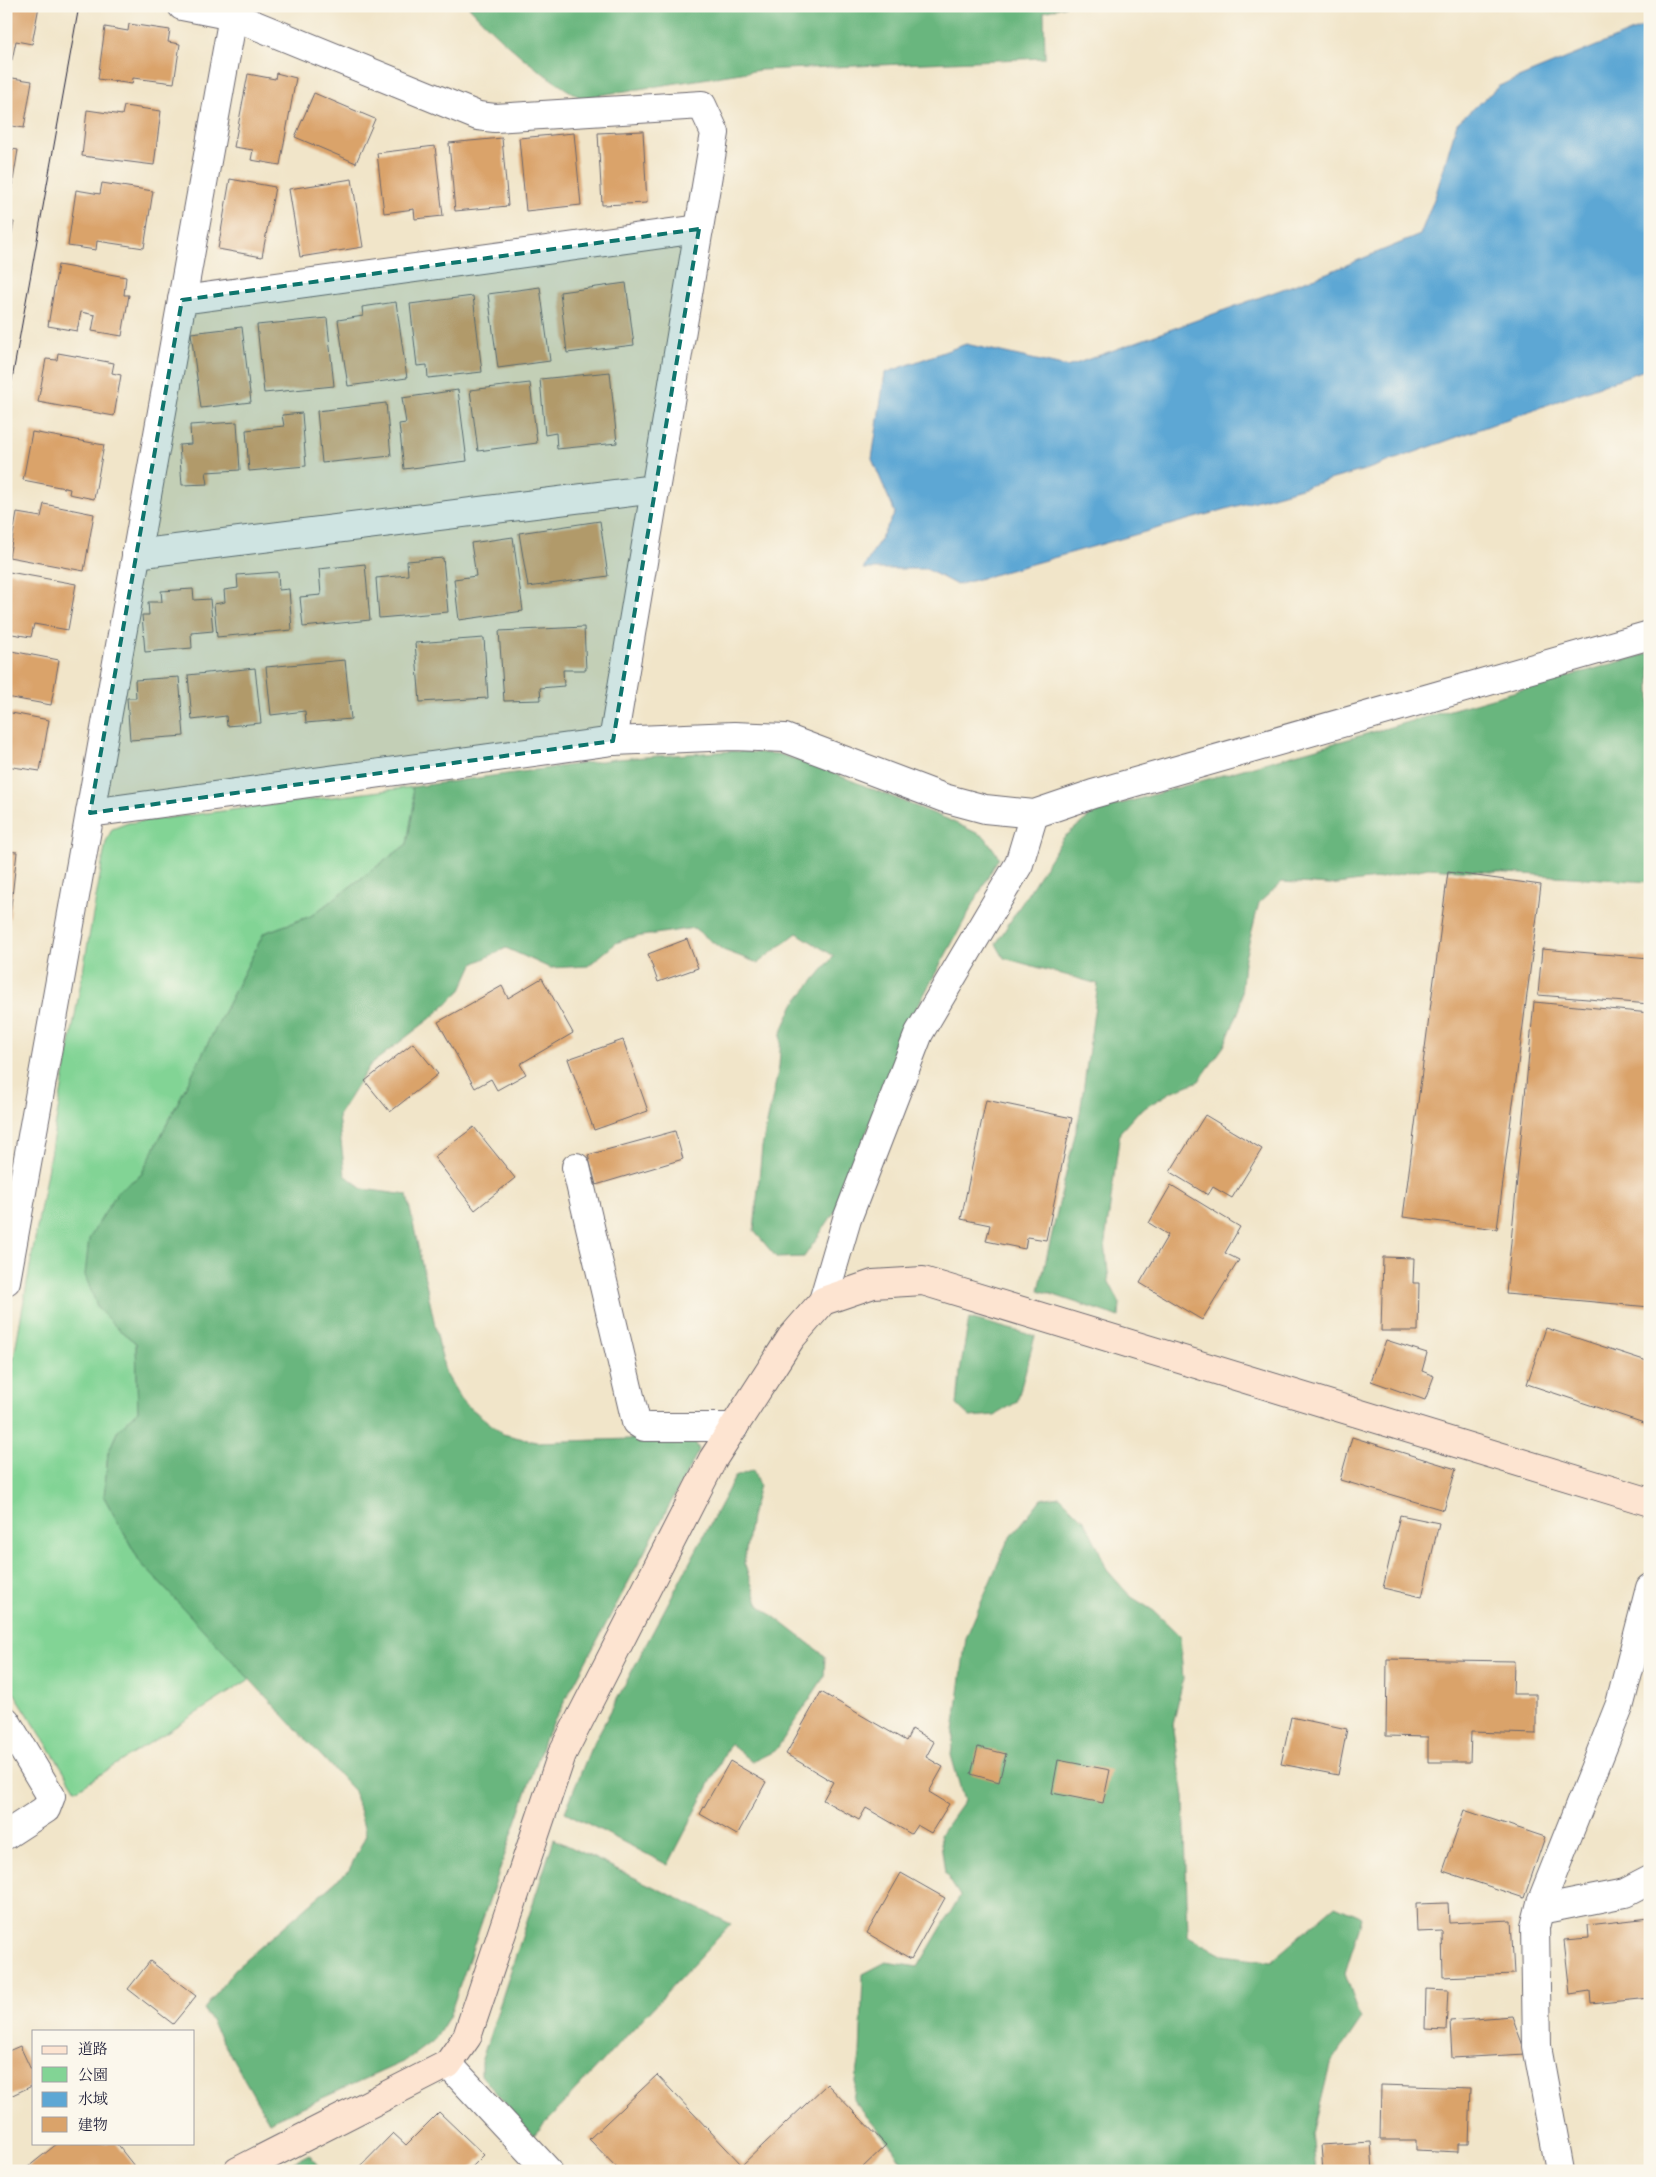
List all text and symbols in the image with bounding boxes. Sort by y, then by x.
legend [32,2030,195,2144]
text: 道路 [78,2040,108,2058]
text: 公園 [78,2066,108,2084]
text: 水域 [78,2090,108,2108]
text: 建物 [78,2116,108,2134]

